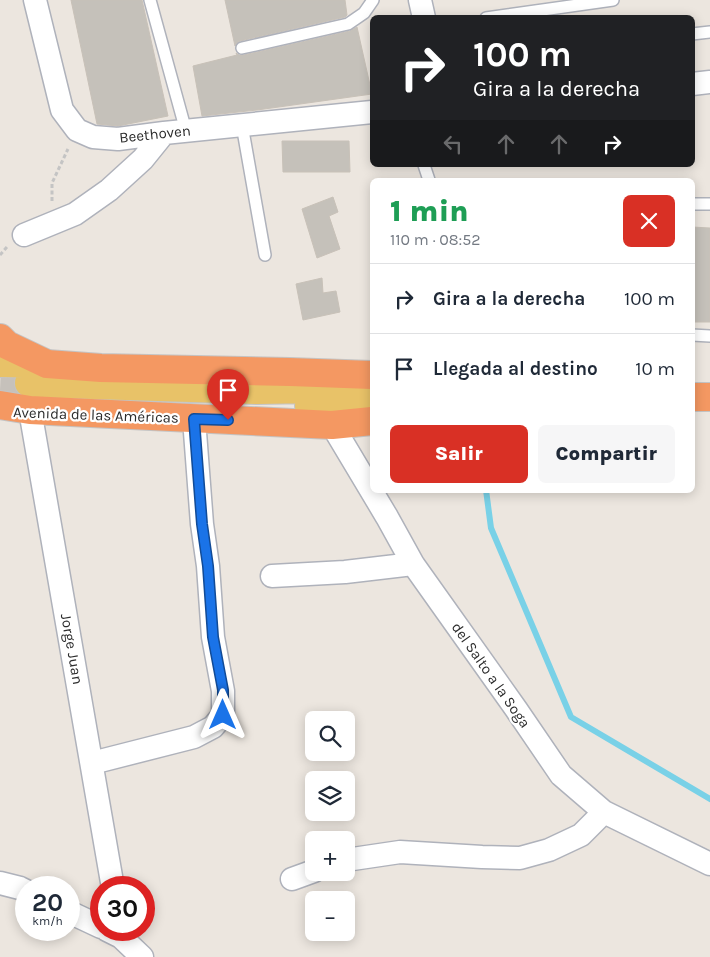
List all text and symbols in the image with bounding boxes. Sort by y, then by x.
text: 100 m [473,34,572,75]
icon: right [390,35,455,100]
text: Gira a la derecha [473,76,640,102]
street label: Beethoven [118,121,192,147]
icon: left [439,130,467,158]
icon: ahead [492,130,520,158]
icon: ahead [545,130,573,158]
icon: right [598,130,626,158]
text: 1 min [390,193,469,229]
button: close [623,195,675,247]
text: 110 m · 08:52 [390,230,481,249]
icon: right [390,285,418,313]
text: Gira a la derecha [433,288,585,310]
text: 100 m [624,288,675,310]
icon: arrive [390,355,418,383]
text: Llegada al destino [433,358,598,380]
text: 10 m [635,358,675,380]
pin [207,369,249,420]
icon: arrive [214,376,242,404]
street label: Avenida de las Américas [13,403,179,427]
button: Salir [390,425,528,483]
button: Compartir [538,425,675,483]
street label: Jorge Juan [57,612,87,686]
street label: del Salto a la Soga [448,619,534,731]
position arrow [196,688,248,740]
map controls [305,711,355,941]
button: search [305,711,355,761]
button: layers [305,771,355,821]
button: + [305,831,355,881]
speed limit sign: 30 [90,876,155,941]
text: 20 [32,888,63,917]
button: − [305,891,355,941]
text: km/h [32,914,63,928]

